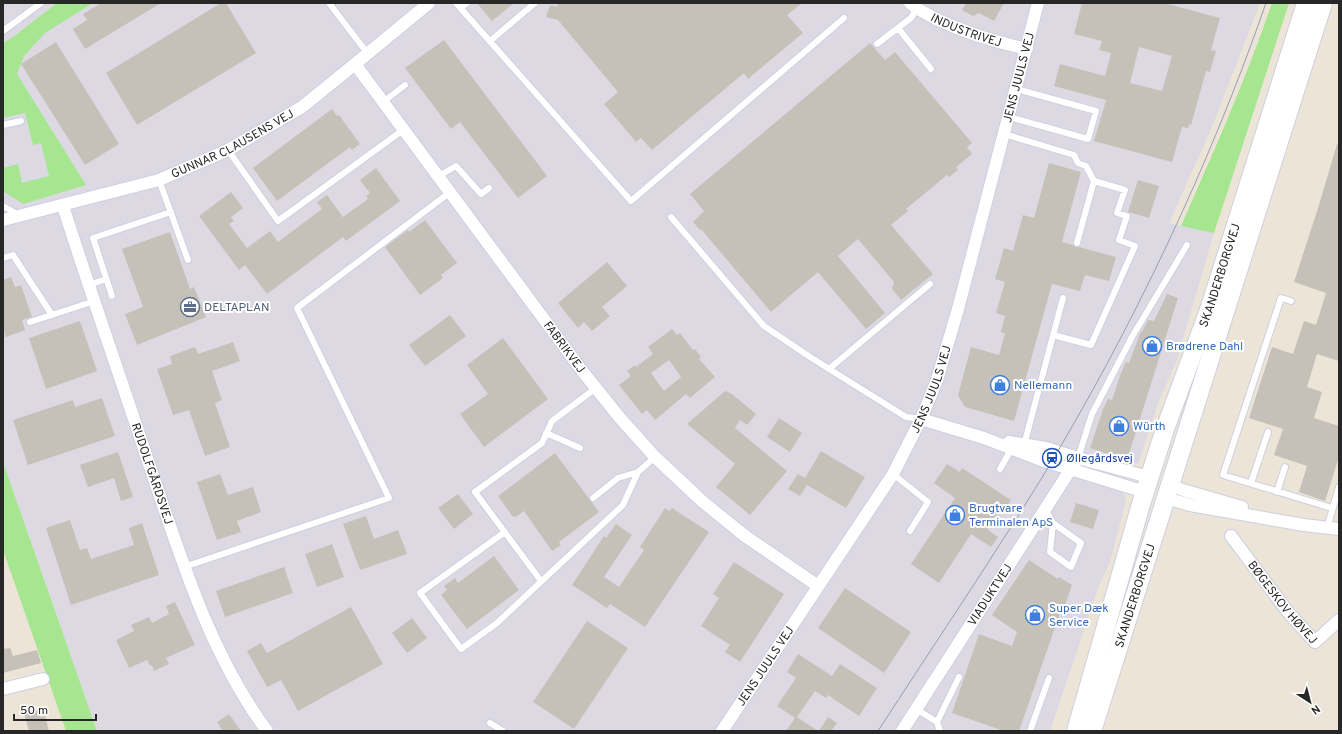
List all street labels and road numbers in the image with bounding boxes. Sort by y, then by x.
street label: INDUSTRIVEJ [927,10,1003,51]
street label: JENS JUULS VEJ [1000,31,1039,125]
street label: GUNNAR CLAUSENS VEJ [169,106,297,183]
street label: SKANDERBORGVEJ [1196,222,1245,330]
street label: FABRIKVEJ [539,318,588,377]
street label: JENS JUULS VEJ [908,344,956,436]
street label: RUDOLFGÅRDSVEJ [127,421,176,527]
street label: SKANDERBORGVEJ [1112,542,1160,650]
street label: BØGESKOV HØVEJ [1243,558,1320,648]
street label: VIADUKTVEJ [965,561,1017,630]
street label: JENS JUULS VEJ [734,624,798,710]

